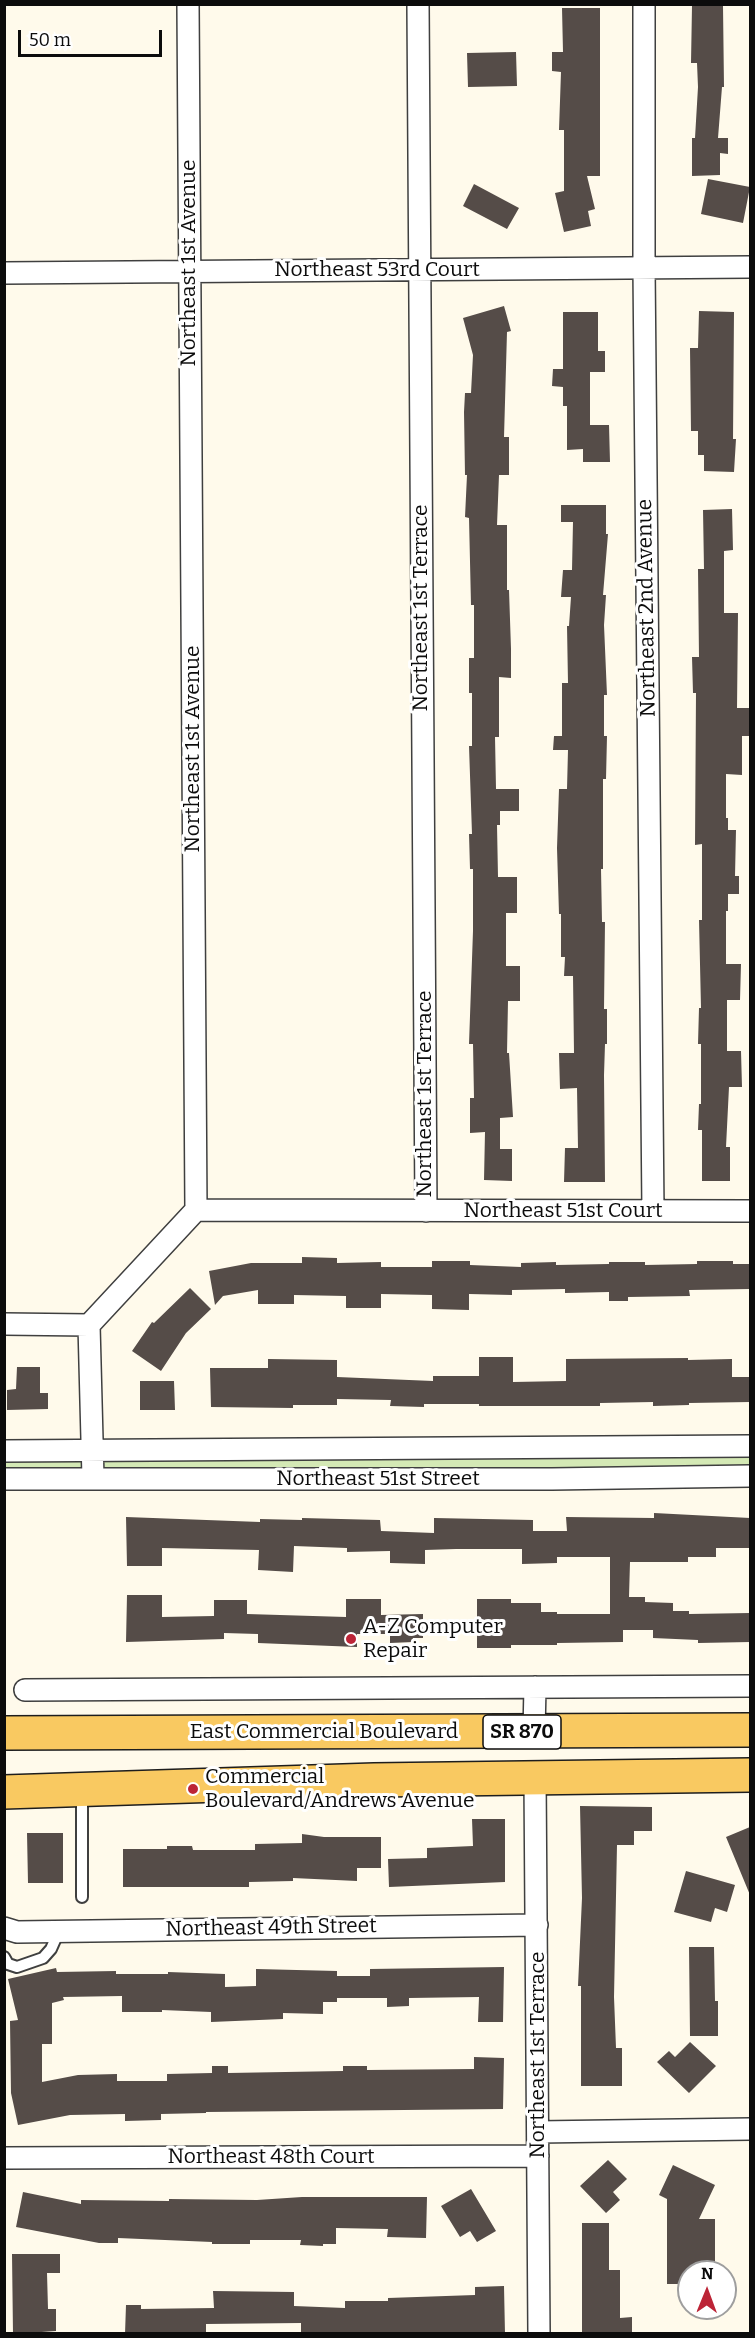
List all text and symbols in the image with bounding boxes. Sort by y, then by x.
scale bar [21,18,165,56]
text: 50 m [29,29,71,51]
street label: Northeast 1st Avenue [176,159,202,367]
street label: Northeast 53rd Court [274,257,480,283]
street label: Northeast 2nd Avenue [632,499,662,717]
street label: Northeast 1st Terrace [408,505,434,711]
street label: Northeast 1st Avenue [180,645,206,853]
street label: Northeast 1st Terrace [412,991,438,1197]
street label: Northeast 51st Court [463,1198,663,1224]
street label: Northeast 51st Street [276,1466,480,1492]
place label: A-Z Computer Repair [363,1614,503,1664]
marker: A-Z Computer Repair [344,1632,358,1646]
road number: SR 870 [483,1715,561,1749]
street label: East Commercial Boulevard [190,1719,458,1745]
place label: Commercial Boulevard/Andrews Avenue [205,1764,475,1814]
marker: Commercial Boulevard/Andrews Avenue [186,1782,200,1796]
street label: Northeast 49th Street [165,1914,377,1942]
street label: Northeast 1st Terrace [525,1952,551,2158]
street label: Northeast 48th Court [167,2144,375,2170]
north arrow [677,2260,737,2320]
text: N [701,2264,714,2283]

